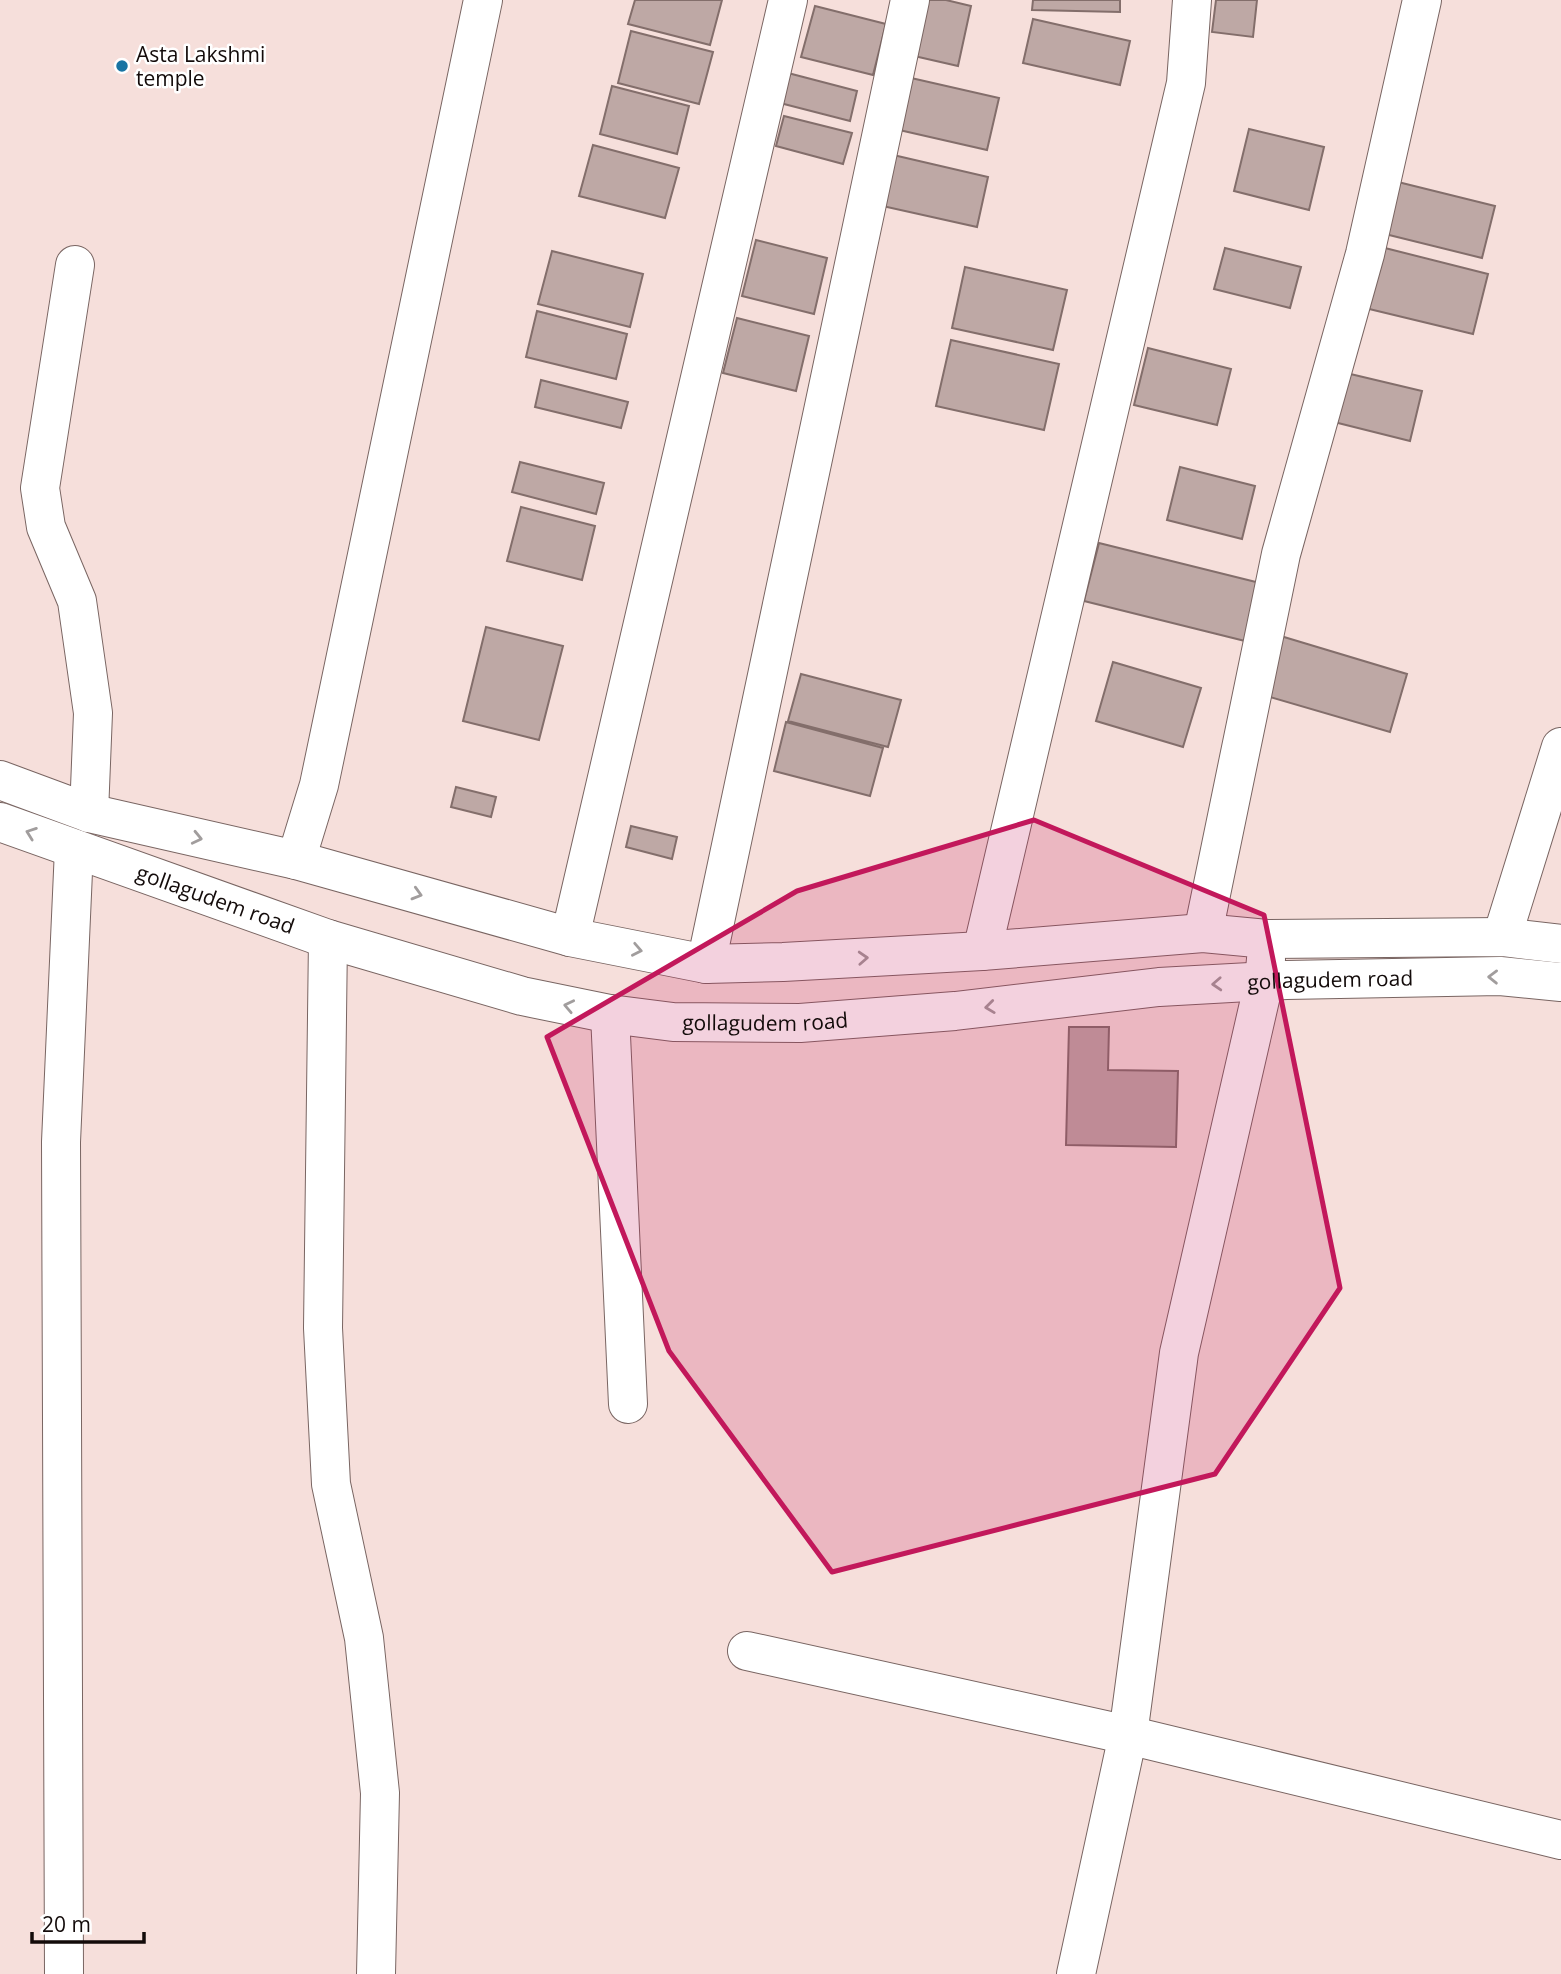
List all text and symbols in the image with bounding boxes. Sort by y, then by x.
place label: Asta Lakshmi temple [136,40,265,92]
marker: Asta Lakshmi temple [114,58,130,74]
one-way arrow [26,827,38,841]
one-way arrow [191,829,203,844]
street label: gollagudem road [133,858,299,940]
one-way arrow [411,886,423,900]
one-way arrow [631,942,643,957]
one-way arrow [858,950,869,965]
street label: gollagudem road [1246,964,1413,996]
one-way arrow [1487,969,1498,984]
one-way arrow [1211,977,1222,992]
one-way arrow [563,999,575,1014]
one-way arrow [985,999,996,1014]
street label: gollagudem road [682,1005,849,1037]
scale bar [32,1900,144,1944]
text: 20 m [42,1910,91,1938]

